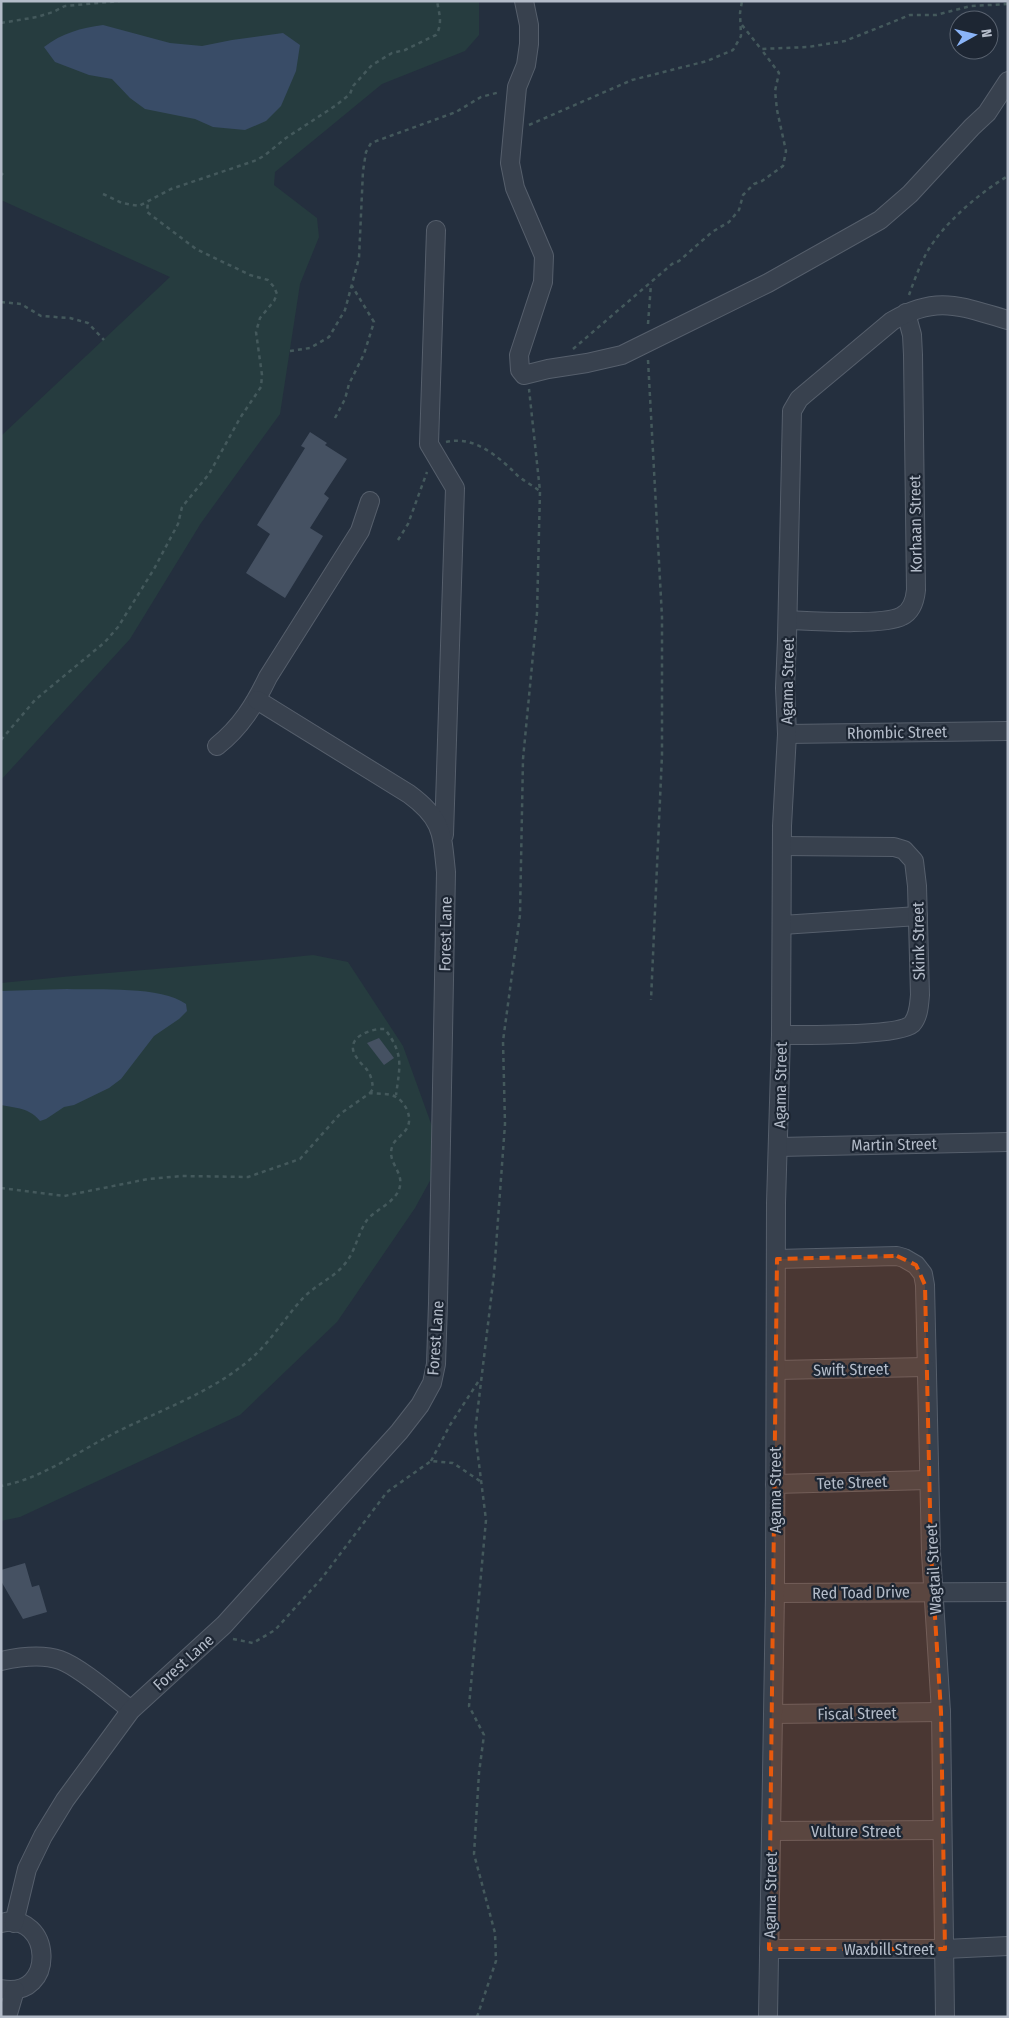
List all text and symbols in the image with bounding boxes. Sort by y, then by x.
north arrow [949,10,999,60]
text: N [977,28,995,39]
street label: Korhaan Street [905,474,926,573]
street label: Agama Street [777,637,798,725]
street label: Rhombic Street [847,722,948,743]
street label: Forest Lane [435,896,456,972]
street label: Skink Street [908,901,929,980]
street label: Agama Street [770,1041,791,1129]
street label: Martin Street [851,1134,938,1155]
street label: Forest Lane [423,1300,448,1376]
street label: Swift Street [813,1359,890,1380]
street label: Agama Street [766,1446,785,1533]
street label: Tete Street [816,1472,888,1493]
street label: Wagtail Street [922,1522,945,1615]
street label: Red Toad Drive [812,1582,910,1603]
street label: Forest Lane [149,1630,218,1694]
street label: Fiscal Street [817,1703,897,1724]
street label: Vulture Street [811,1822,902,1841]
street label: Agama Street [760,1851,781,1939]
street label: Waxbill Street [844,1940,935,1959]

